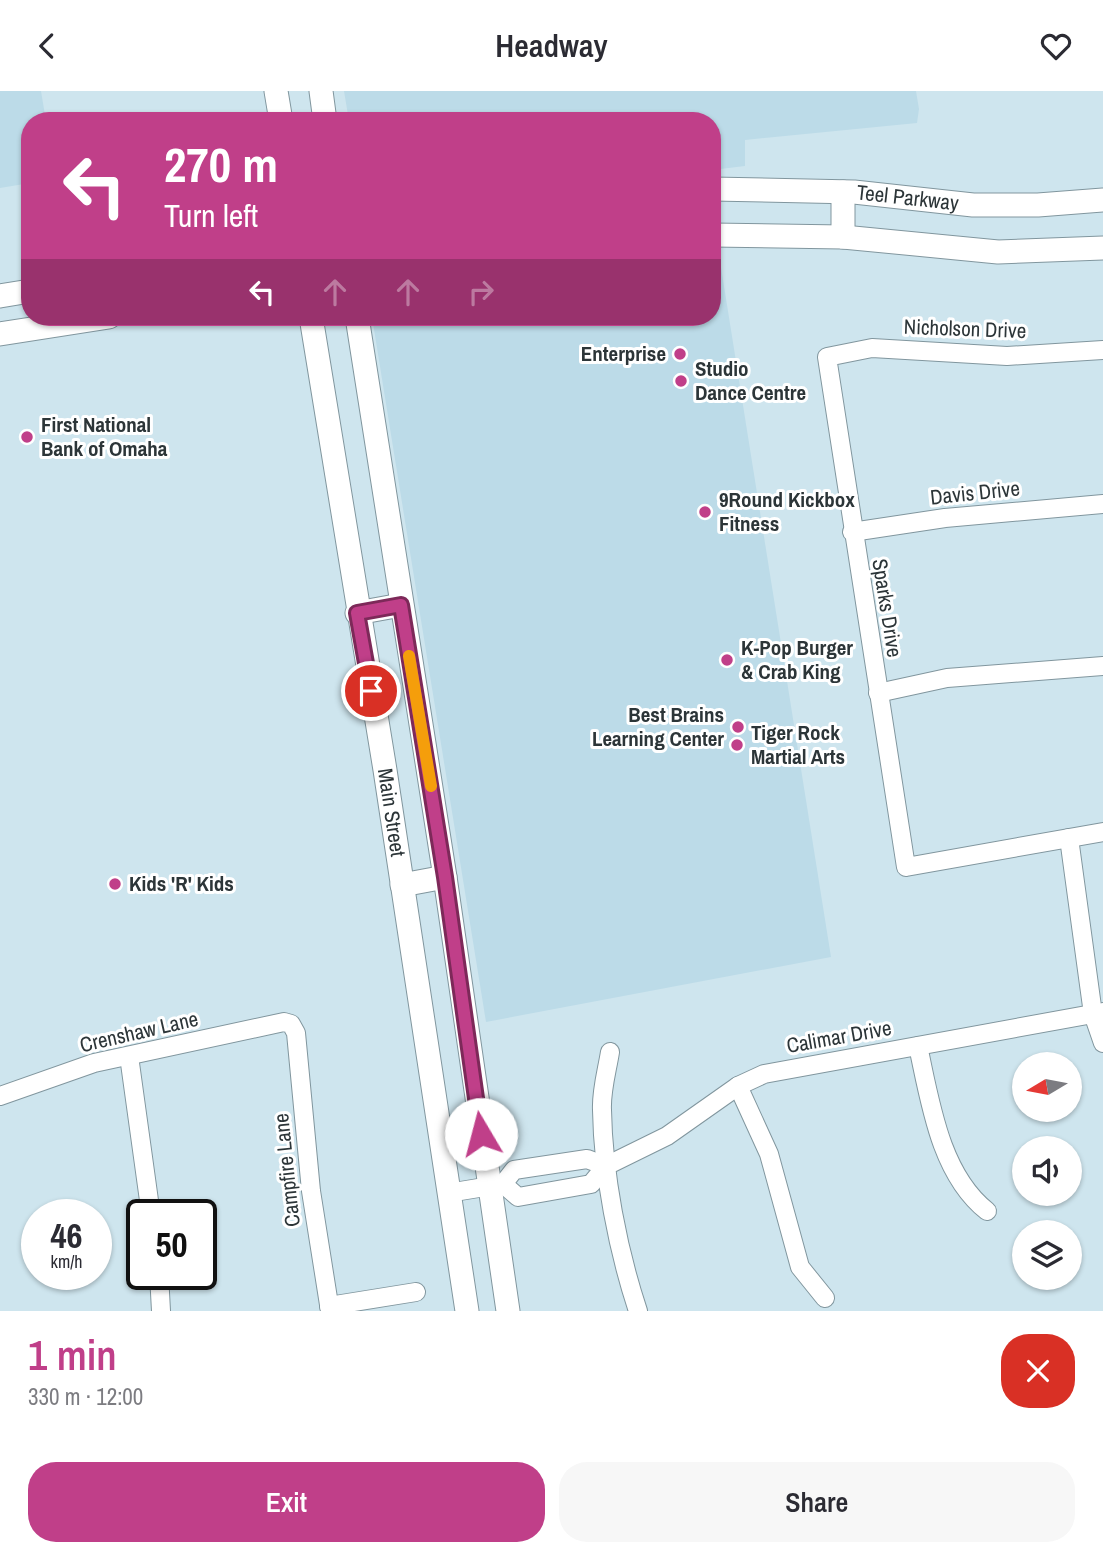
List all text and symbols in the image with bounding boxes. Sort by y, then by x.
text: Headway [495,24,608,67]
icon: back [28,27,66,65]
icon: heart [1037,27,1075,65]
text: 270 m [164,131,278,197]
icon: left [49,140,140,231]
street label: Teel Parkway [855,177,961,217]
text: Turn left [164,194,258,237]
icon: left [243,273,281,311]
icon: ahead [316,273,354,311]
icon: ahead [389,273,427,311]
icon: right [462,273,500,311]
street label: Nicholson Drive [903,312,1027,345]
place label: Enterprise [581,339,666,368]
marker: Enterprise [672,346,688,362]
place label: Studio Dance Centre [695,354,806,407]
marker: Studio Dance Centre [673,373,689,389]
place label: First National Bank of Omaha [41,410,168,463]
marker: First National Bank of Omaha [19,429,35,445]
street label: Davis Drive [929,473,1021,512]
place label: 9Round Kickbox Fitness [719,485,855,538]
marker: 9Round Kickbox Fitness [697,504,713,520]
street label: Sparks Drive [865,557,910,659]
place label: K-Pop Burger & Crab King [741,633,853,686]
marker: K-Pop Burger & Crab King [719,652,735,668]
pin [341,661,401,721]
icon: arrive [352,672,390,710]
place label: Best Brains Learning Center [592,700,724,753]
place label: Tiger Rock Martial Arts [751,718,845,771]
marker: Best Brains Learning Center [730,719,746,735]
marker: Tiger Rock Martial Arts [729,737,745,753]
street label: Main Street [371,766,413,859]
place label: Kids 'R' Kids [129,869,234,898]
marker: Kids 'R' Kids [107,876,123,892]
street label: Crenshaw Lane [77,1004,201,1059]
street label: Calimar Drive [784,1013,894,1060]
north arrow [1012,1052,1082,1122]
map controls [1012,1052,1082,1290]
position arrow [444,1097,518,1171]
street label: Campfire Lane [266,1112,307,1228]
button: sound [1012,1136,1082,1206]
speed limit sign: 50 [126,1199,217,1290]
text: 46 [51,1212,82,1259]
button: layers [1012,1220,1082,1290]
text: km/h [51,1249,83,1274]
text: 1 min [28,1327,117,1383]
button: close [1001,1334,1075,1408]
text: 330 m · 12:00 [28,1381,143,1412]
button: Exit [28,1462,545,1542]
button: Share [559,1462,1075,1542]

